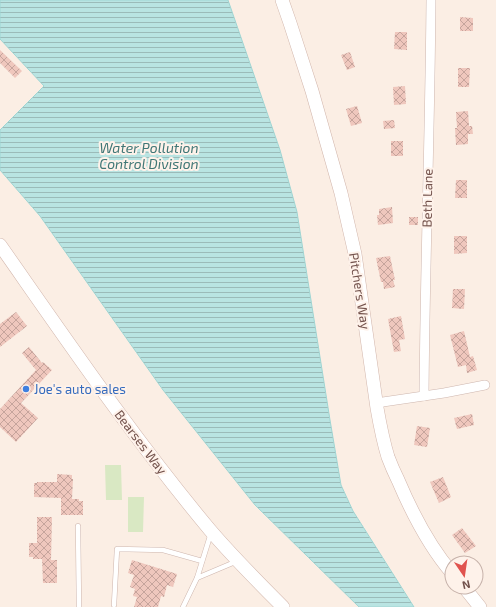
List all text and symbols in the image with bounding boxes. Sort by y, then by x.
water label: Water Pollution Control Division [99,139,199,172]
street label: Beth Lane [418,168,436,228]
street label: Pitchers Way [346,251,374,331]
place label: Joe's auto sales [34,381,126,397]
marker: Joe's auto sales [21,384,31,394]
street label: Bearses Way [112,407,170,477]
north arrow [444,555,484,595]
text: N [461,578,472,592]

